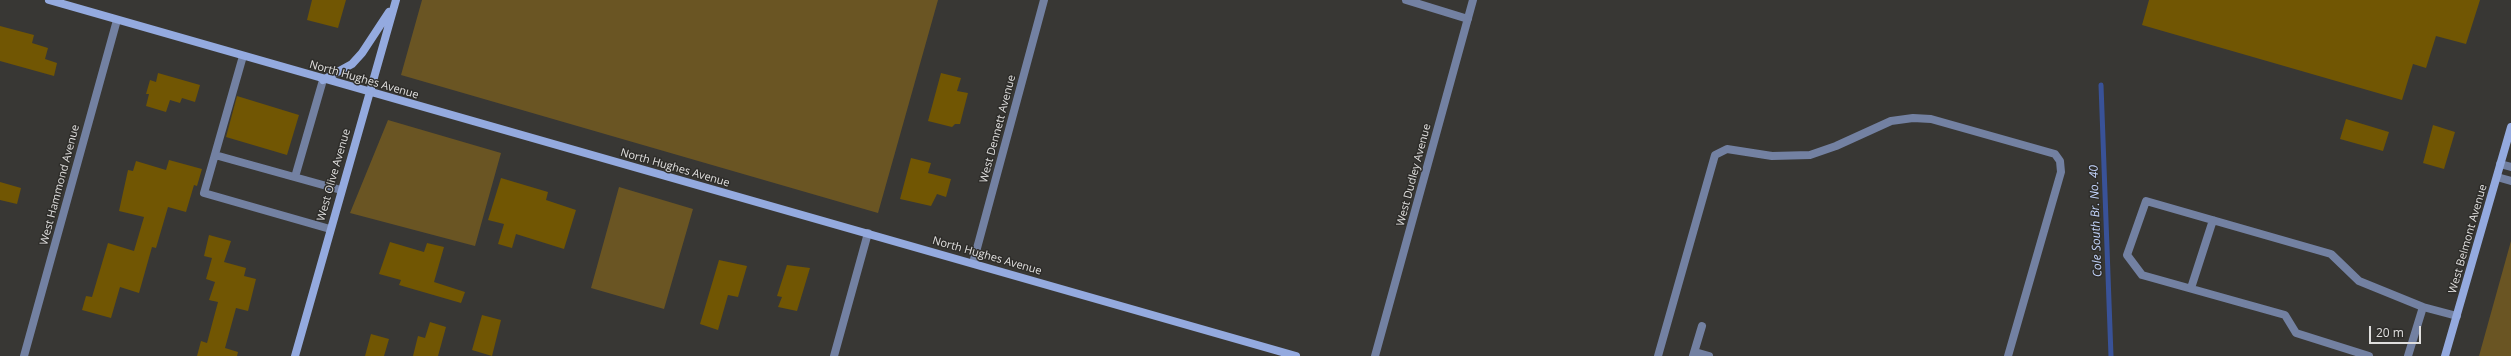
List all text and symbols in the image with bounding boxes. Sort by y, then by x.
street label: North Hughes Avenue [308,58,420,102]
street label: West Dennett Avenue [977,74,1019,184]
street label: West Dudley Avenue [1394,122,1434,228]
street label: West Hammond Avenue [38,123,82,247]
street label: West Olive Avenue [315,127,353,223]
street label: North Hughes Avenue [619,146,731,190]
water label: Cole South Br. No. 40 [2087,165,2105,277]
street label: West Belmont Avenue [2446,183,2490,295]
street label: North Hughes Avenue [931,234,1043,278]
scale bar [2371,318,2423,344]
text: 20 m [2376,324,2404,341]

